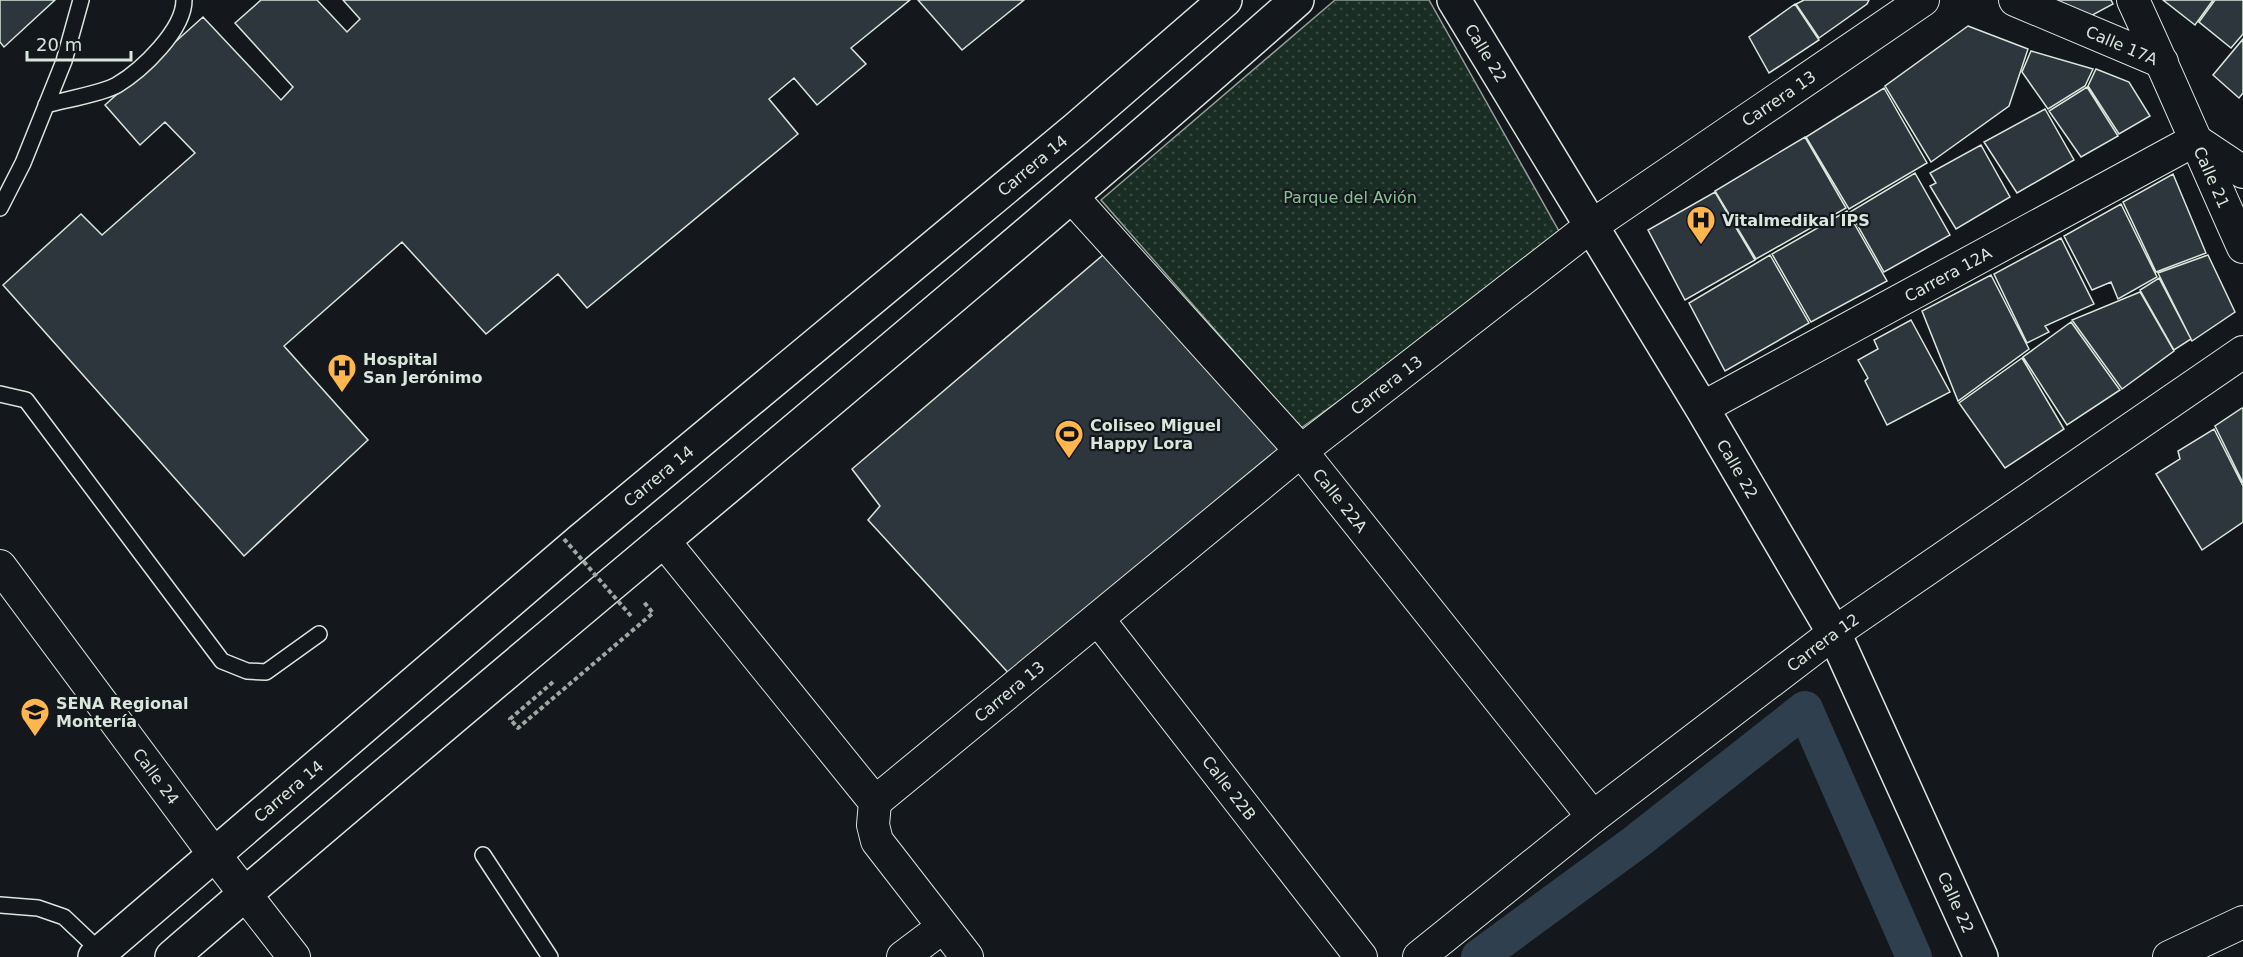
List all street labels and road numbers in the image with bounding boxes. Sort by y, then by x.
street label: Calle 22 [1461,20,1511,86]
street label: Calle 17A [2083,22,2161,69]
street label: Carrera 13 [1738,67,1820,131]
street label: Carrera 14 [994,131,1072,200]
street label: Calle 21 [2190,144,2233,211]
street label: Carrera 12A [1901,243,1995,306]
street label: Carrera 13 [1347,352,1426,419]
street label: Calle 22 [1713,436,1762,502]
street label: Carrera 14 [620,442,698,511]
street label: Calle 22A [1309,465,1371,536]
street label: Carrera 12 [1783,610,1863,676]
street label: Carrera 13 [971,657,1049,726]
street label: Calle 24 [129,745,183,808]
street label: Calle 22B [1198,752,1260,824]
street label: Carrera 14 [250,756,327,826]
street label: Calle 22 [1934,869,1978,936]

